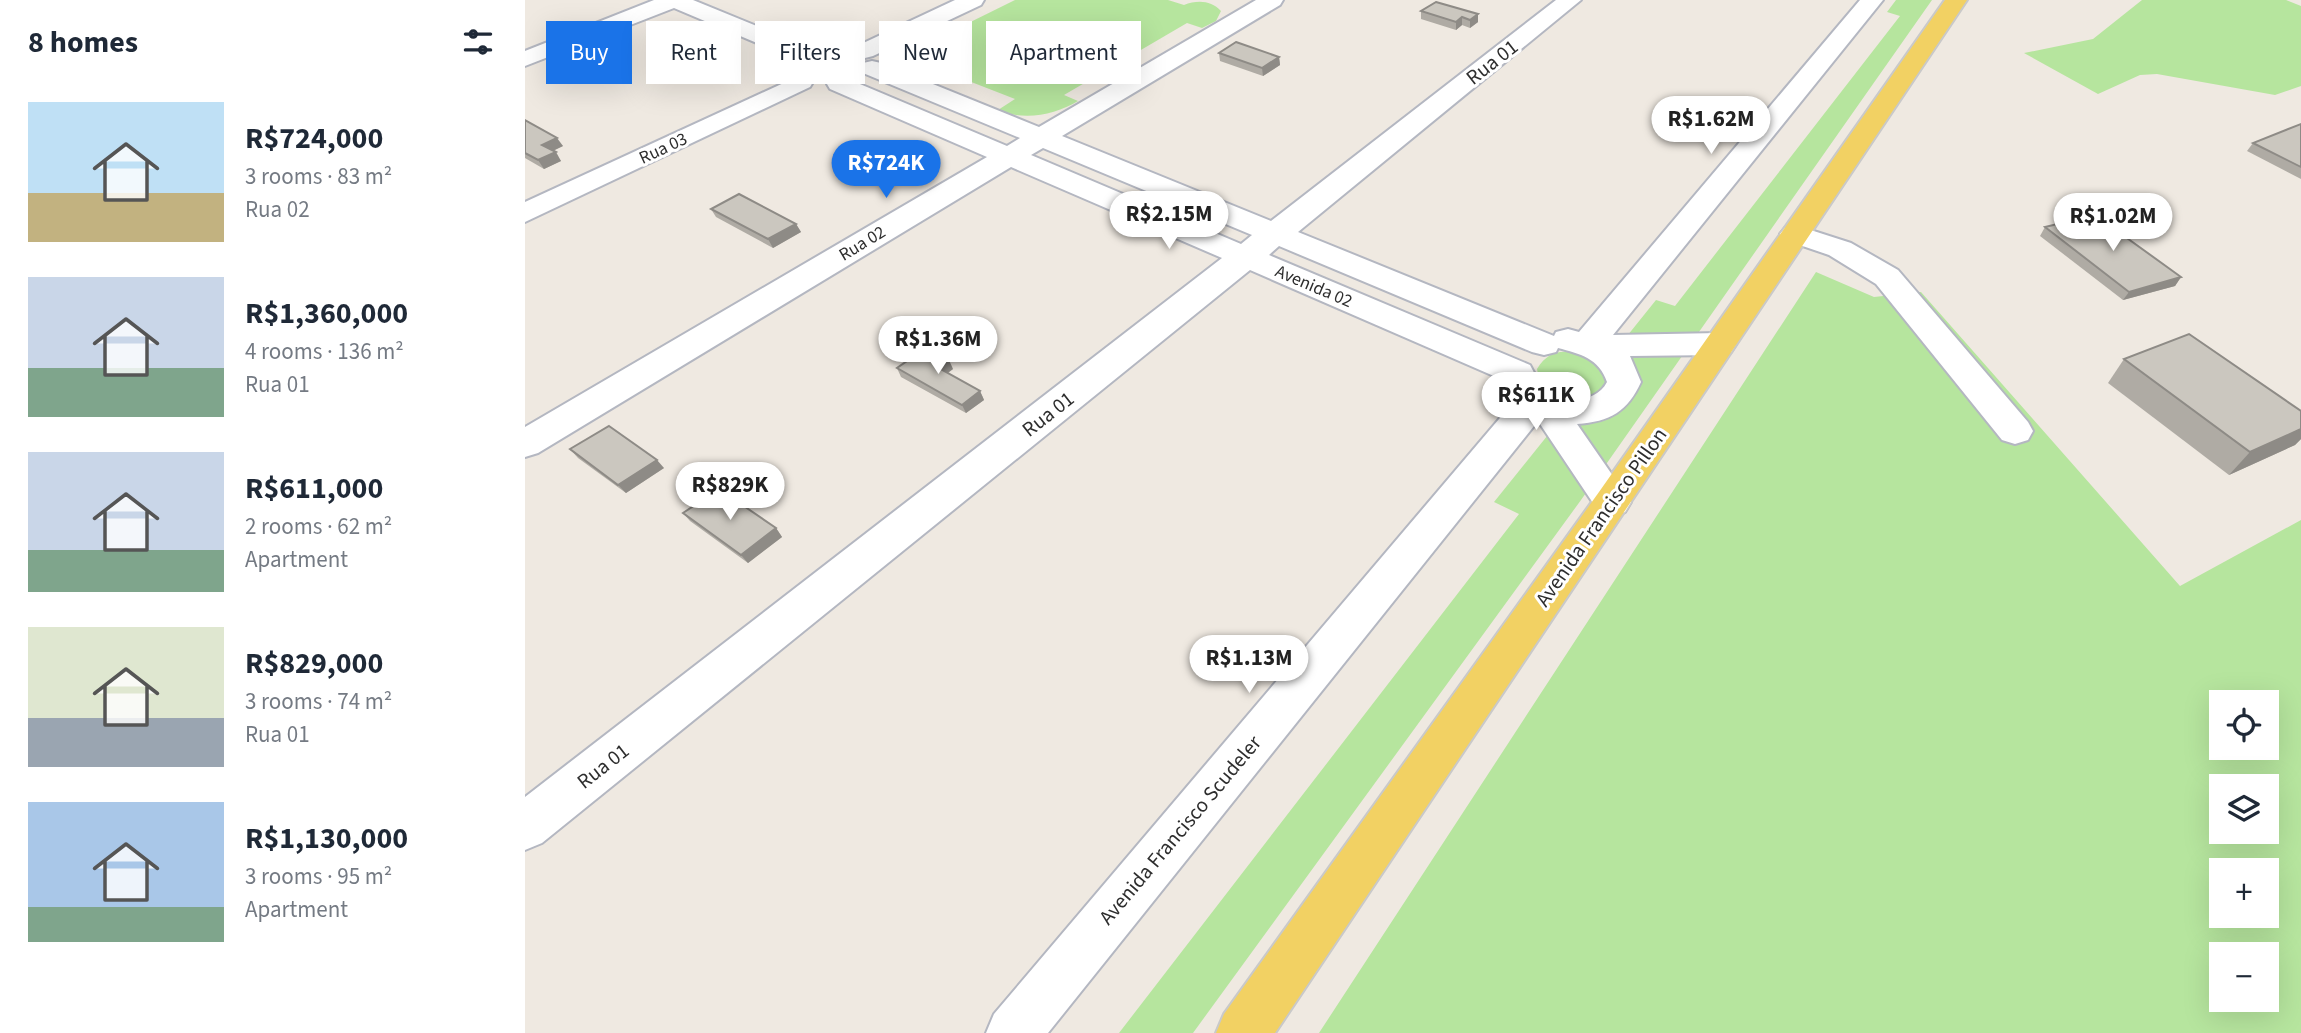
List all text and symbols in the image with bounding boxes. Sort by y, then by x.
text: 8 homes [28,21,138,64]
chip: Buy [546,21,632,84]
chip: Rent [646,21,741,84]
chip: Filters [755,21,865,84]
chip: New [879,21,972,84]
chip: Apartment [986,21,1141,84]
icon: filters [459,23,497,61]
street label: Rua 01 [1460,32,1524,92]
pin: R$1.62M [1646,96,1776,156]
text: R$1.62M [1667,102,1755,135]
text: R$724,000 [245,117,383,160]
street label: Rua 03 [635,126,691,170]
icon: home [84,130,168,214]
pin: R$724K [829,140,943,200]
text: R$724K [848,146,924,179]
text: 3 rooms · 83 m² [245,160,392,193]
pin: R$2.15M [1104,191,1234,251]
text: Rua 02 [245,193,310,226]
pin: R$1.02M [2048,194,2178,253]
text: R$2.15M [1125,197,1213,230]
text: R$1.02M [2069,199,2157,232]
street label: Rua 02 [834,220,890,267]
street label: Avenida 02 [1271,259,1356,314]
text: R$1,360,000 [245,292,408,335]
icon: home [84,305,168,389]
pin: R$1.36M [873,316,1003,376]
text: R$1.36M [894,322,982,355]
text: 4 rooms · 136 m² [245,335,404,368]
text: Rua 01 [245,368,310,401]
pin: R$611K [1479,372,1593,432]
text: R$611K [1498,378,1574,411]
street label: Rua 01 [1016,384,1080,444]
street label: Avenida Francisco Pillon [1528,421,1674,613]
pin: R$829K [673,462,787,522]
text: R$611,000 [245,467,383,510]
text: R$829K [692,468,768,501]
icon: home [84,480,168,564]
text: 2 rooms · 62 m² [245,510,392,543]
text: Apartment [245,543,348,576]
pin: R$1.13M [1184,636,1314,695]
text: R$1.13M [1205,641,1293,674]
text: R$829,000 [245,642,383,685]
icon: home [84,655,168,739]
text: 3 rooms · 74 m² [245,685,392,718]
map controls [2209,690,2279,1012]
button: locate [2209,690,2279,760]
text: Rua 01 [245,718,310,751]
street label: Avenida Francisco Scudeler [1092,728,1269,931]
street label: Rua 01 [571,736,635,796]
button: layers [2209,774,2279,844]
text: R$1,130,000 [245,817,408,860]
icon: home [84,830,168,914]
button: + [2209,858,2279,928]
text: 3 rooms · 95 m² [245,860,392,893]
text: Apartment [245,893,348,926]
button: − [2209,942,2279,1012]

